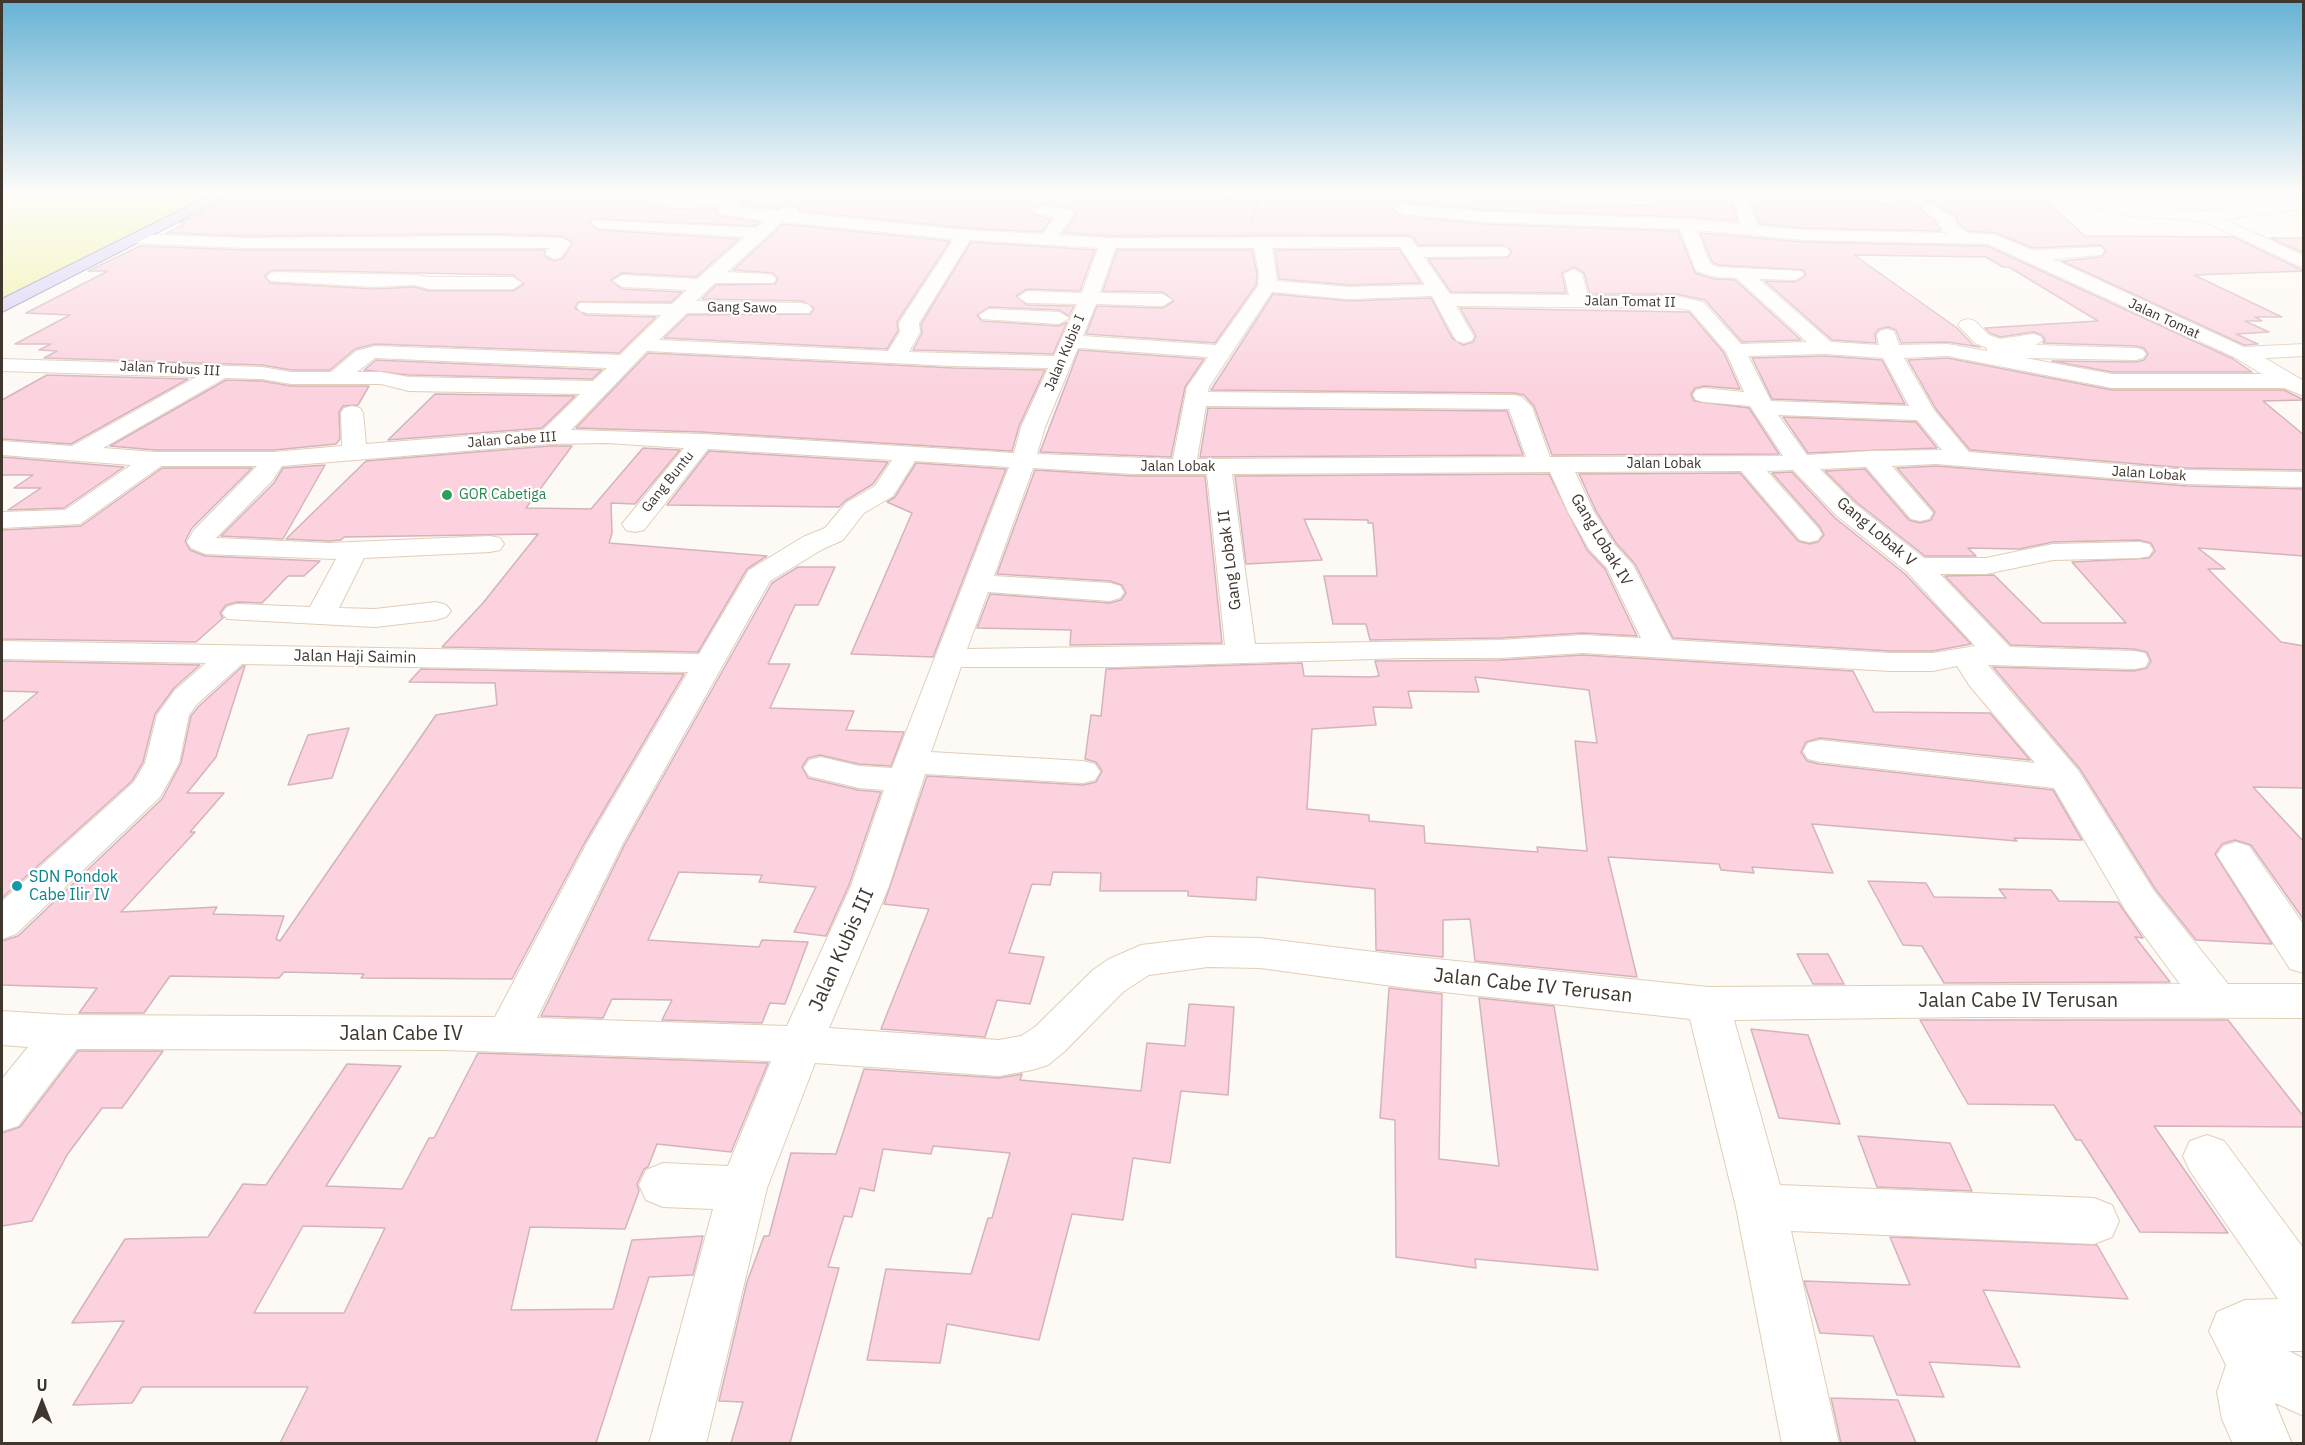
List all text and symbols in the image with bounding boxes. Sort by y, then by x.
street label: Jalan Tomat II [1584,293,1676,311]
street label: Jalan Tomat [2126,295,2202,343]
street label: Gang Sawo [707,299,777,317]
street label: Jalan Kubis I [1041,312,1089,394]
street label: Jalan Trubus III [119,358,221,380]
street label: Jalan Cabe III [467,429,557,451]
street label: Gang Buntu [638,448,698,516]
street label: Jalan Lobak [1627,456,1701,472]
street label: Jalan Lobak [1141,459,1215,475]
street label: Jalan Lobak [2111,463,2187,485]
place label: GOR Cabetiga [459,487,546,503]
marker: GOR Cabetiga [440,488,454,502]
street label: Gang Lobak IV [1566,490,1636,590]
street label: Gang Lobak V [1832,493,1920,571]
street label: Gang Lobak II [1214,509,1246,611]
street label: Jalan Haji Saimin [293,646,417,668]
place label: SDN Pondok Cabe Ilir IV [29,867,118,905]
marker: SDN Pondok Cabe Ilir IV [10,879,24,893]
street label: Jalan Kubis III [804,885,880,1015]
street label: Jalan Cabe IV Terusan [1432,964,1634,1008]
street label: Jalan Cabe IV Terusan [1918,989,2118,1013]
street label: Jalan Cabe IV [339,1022,463,1046]
north arrow [12,1373,72,1433]
text: U [36,1375,48,1395]

